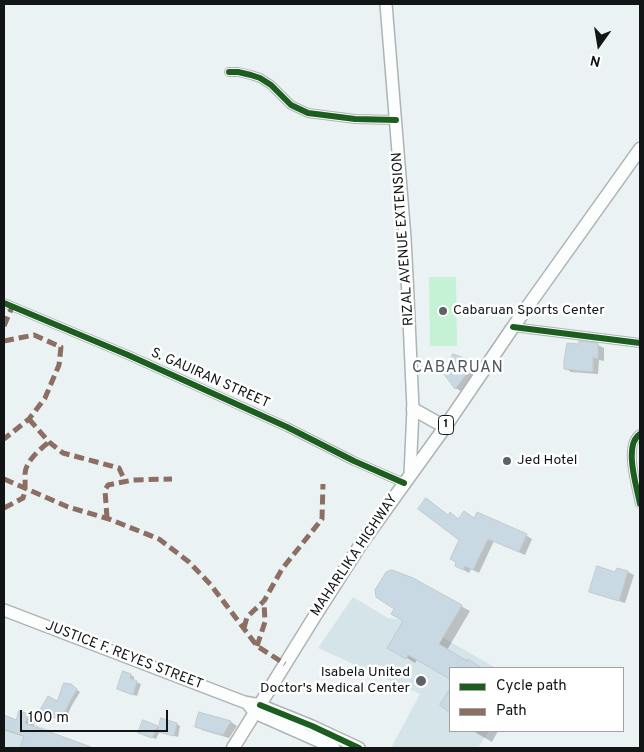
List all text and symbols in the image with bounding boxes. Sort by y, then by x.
north arrow [574,20,624,70]
text: N [589,51,602,70]
street label: RIZAL AVENUE EXTENSION [390,151,418,327]
place label: Cabaruan Sports Center [453,303,605,319]
marker: Cabaruan Sports Center [437,305,449,317]
street label: S. GAUIRAN STREET [148,345,272,413]
district label: CABARUAN [411,359,505,379]
road number: 1 [438,416,454,434]
place label: Jed Hotel [517,453,577,469]
marker: Jed Hotel [501,455,513,467]
street label: MAHARLIKA HIGHWAY [308,492,402,620]
street label: JUSTICE F. REYES STREET [43,618,205,694]
place label: Isabela United Doctor's Medical Center [260,665,410,698]
legend [449,667,624,732]
marker: Isabela United Doctor's Medical Center [414,674,428,688]
text: Cycle path [496,677,567,696]
scale bar [22,700,170,732]
text: Path [496,702,527,721]
text: 100 m [28,709,69,728]

